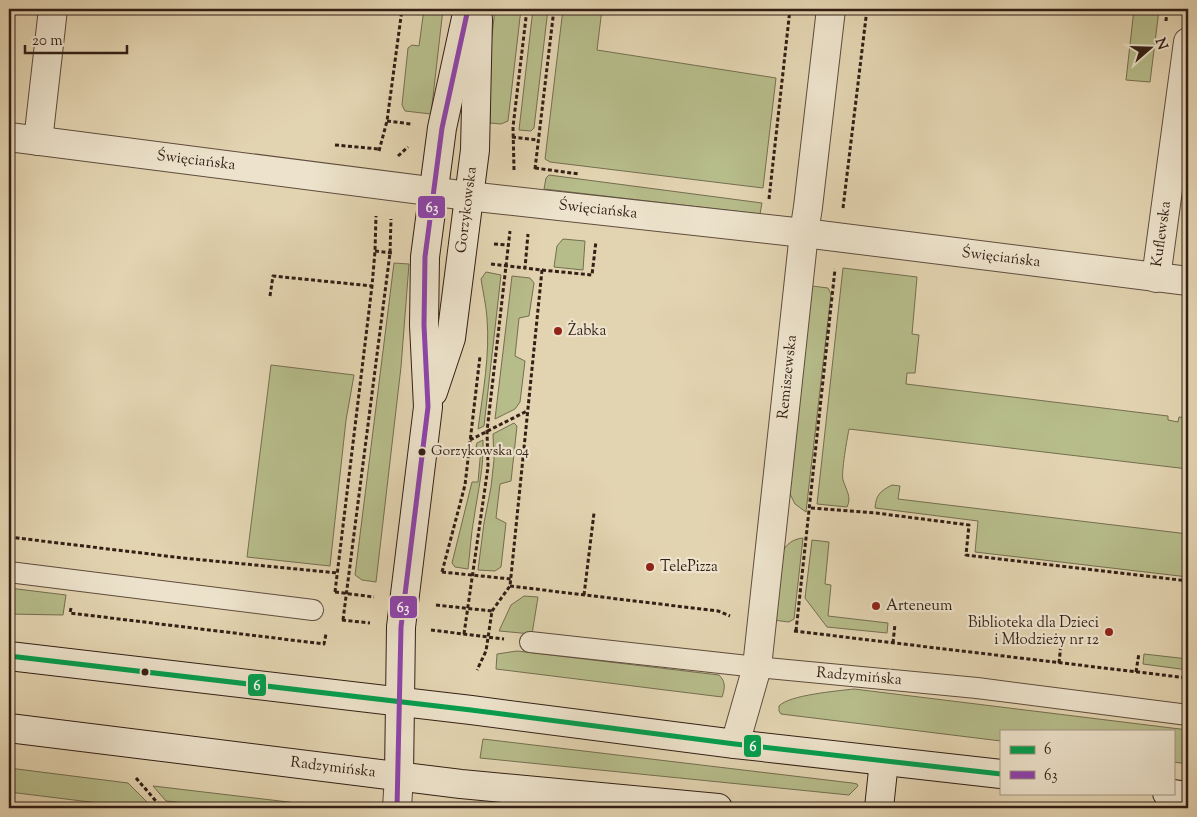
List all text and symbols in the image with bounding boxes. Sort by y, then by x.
scale bar [25,22,128,54]
north arrow [1124,22,1174,72]
text: 20 m [32,31,63,52]
text: N [1149,36,1172,53]
street label: Święciańska [155,144,237,176]
street label: Gorzykowska [451,165,483,254]
street label: Święciańska [558,193,639,225]
line badge: 63 [417,195,446,219]
text: 63 [426,199,439,219]
street label: Kuflewska [1147,200,1177,268]
street label: Święciańska [960,241,1042,273]
place label: Żabka [568,320,607,342]
marker: Żabka [552,325,564,337]
street label: Remiszewska [773,334,803,420]
place label: Gorzykowska 04 [431,442,529,462]
marker: Gorzykowska 04 [417,447,427,457]
place label: TelePizza [660,557,718,578]
marker: TelePizza [644,561,656,573]
line badge: 63 [389,595,418,619]
place label: Arteneum [886,596,953,617]
text: 63 [397,599,410,619]
marker: Arteneum [870,600,882,612]
place label: Biblioteka dla Dzieci i Młodzieży nr 12 [968,613,1099,651]
marker: Biblioteka dla Dzieci i Młodzieży nr 12 [1103,626,1115,638]
street label: Radzymińska [815,663,903,691]
unlabelled marker [140,667,150,677]
line badge: 6 [247,673,267,697]
text: 6 [254,677,261,697]
legend [1000,730,1174,794]
line badge: 6 [743,734,762,758]
text: 6 [750,738,757,758]
text: 6 [1044,740,1051,761]
street label: Radzymińska [289,752,377,784]
text: 63 [1044,766,1058,787]

